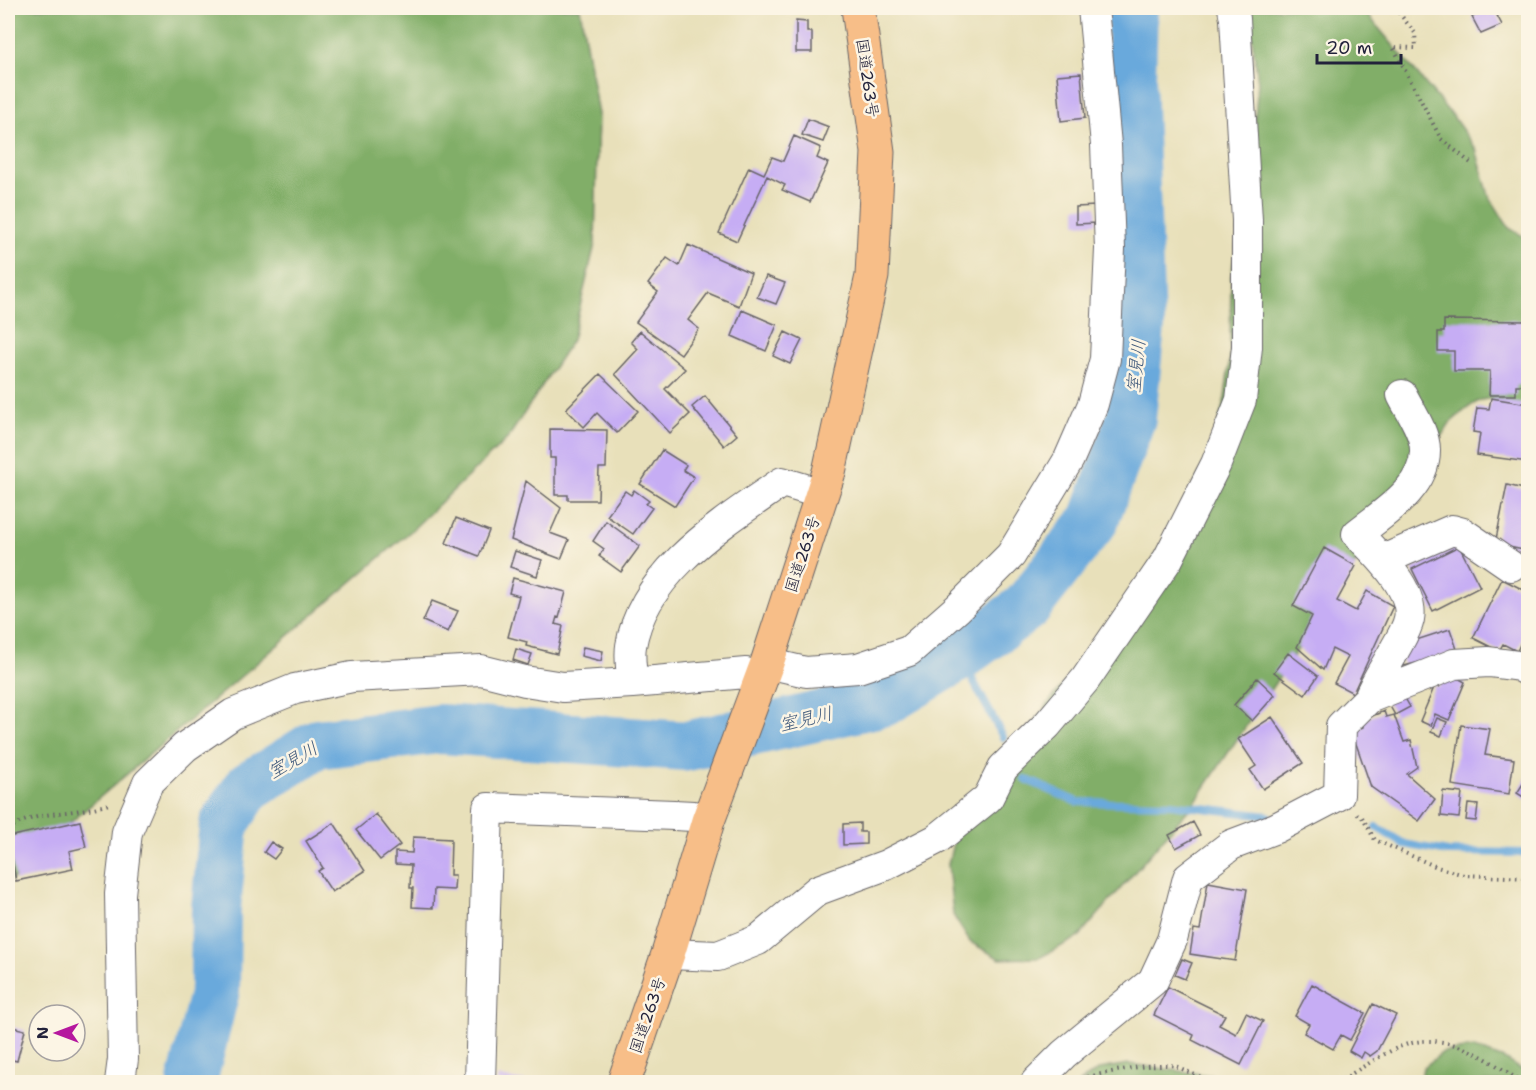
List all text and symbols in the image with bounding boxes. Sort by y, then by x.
scale bar [1317,27,1401,65]
text: 20 m [1326,36,1372,60]
street label: 国道263号 [852,37,883,119]
water label: 室見川 [1121,338,1151,394]
street label: 国道263号 [780,513,825,595]
water label: 室見川 [777,701,835,737]
water label: 室見川 [264,736,322,784]
street label: 国道263号 [625,974,670,1056]
north arrow [27,1003,87,1063]
text: N [32,1027,53,1039]

